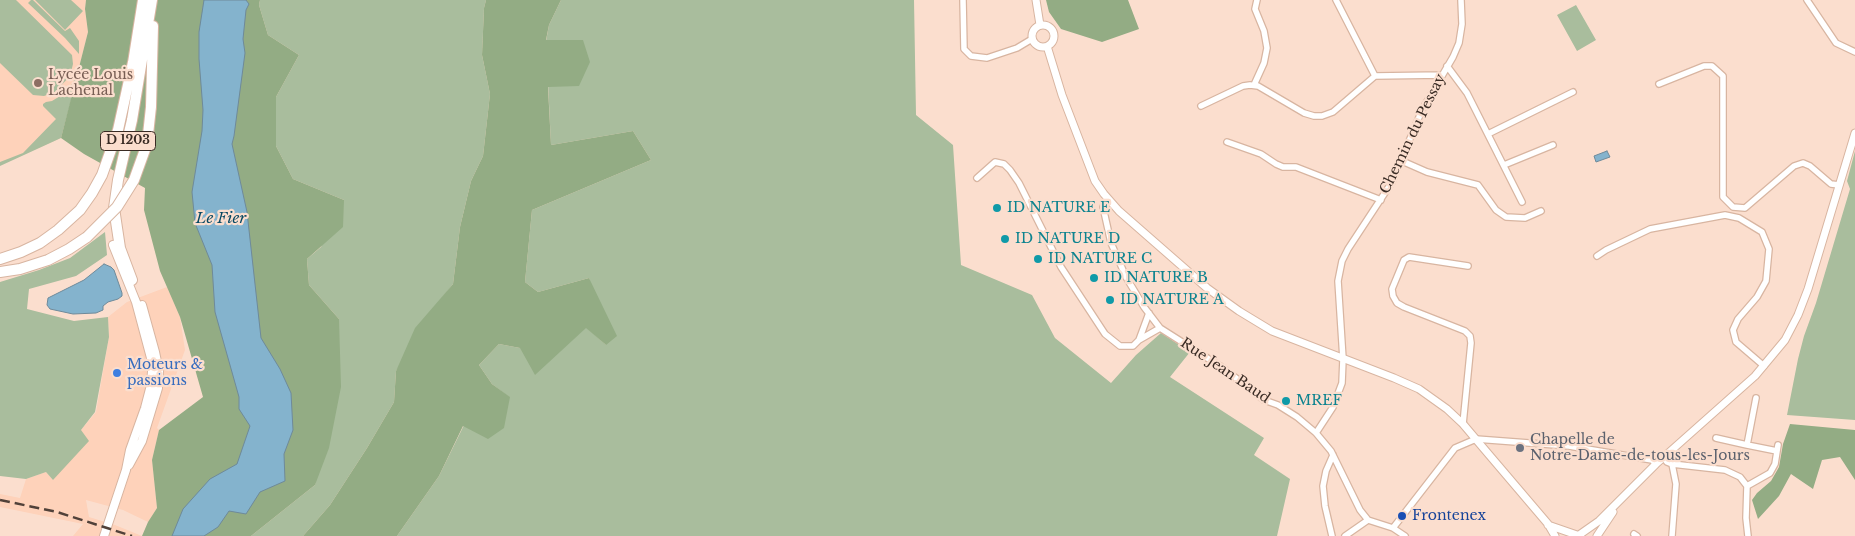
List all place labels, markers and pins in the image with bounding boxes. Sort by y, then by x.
place label: Lycée Louis Lachenal [48,67,133,100]
marker: Lycée Louis Lachenal [32,77,44,89]
place label: ID NATURE E [1007,200,1110,216]
marker: ID NATURE E [991,202,1003,214]
place label: ID NATURE D [1015,231,1120,247]
marker: ID NATURE D [999,233,1011,245]
place label: ID NATURE C [1048,251,1152,267]
marker: ID NATURE C [1032,253,1044,265]
place label: ID NATURE B [1104,270,1208,286]
marker: ID NATURE B [1088,272,1100,284]
place label: ID NATURE A [1120,292,1224,308]
marker: ID NATURE A [1104,294,1116,306]
place label: Moteurs & passions [127,357,203,390]
marker: Moteurs & passions [111,367,123,379]
place label: MREF [1296,393,1342,409]
marker: MREF [1280,395,1292,407]
place label: Chapelle de Notre-Dame-de-tous-les-Jours [1530,432,1750,464]
marker: Chapelle de Notre-Dame-de-tous-les-Jours [1514,442,1526,454]
place label: Frontenex [1412,508,1486,524]
marker: Frontenex [1396,510,1408,522]

